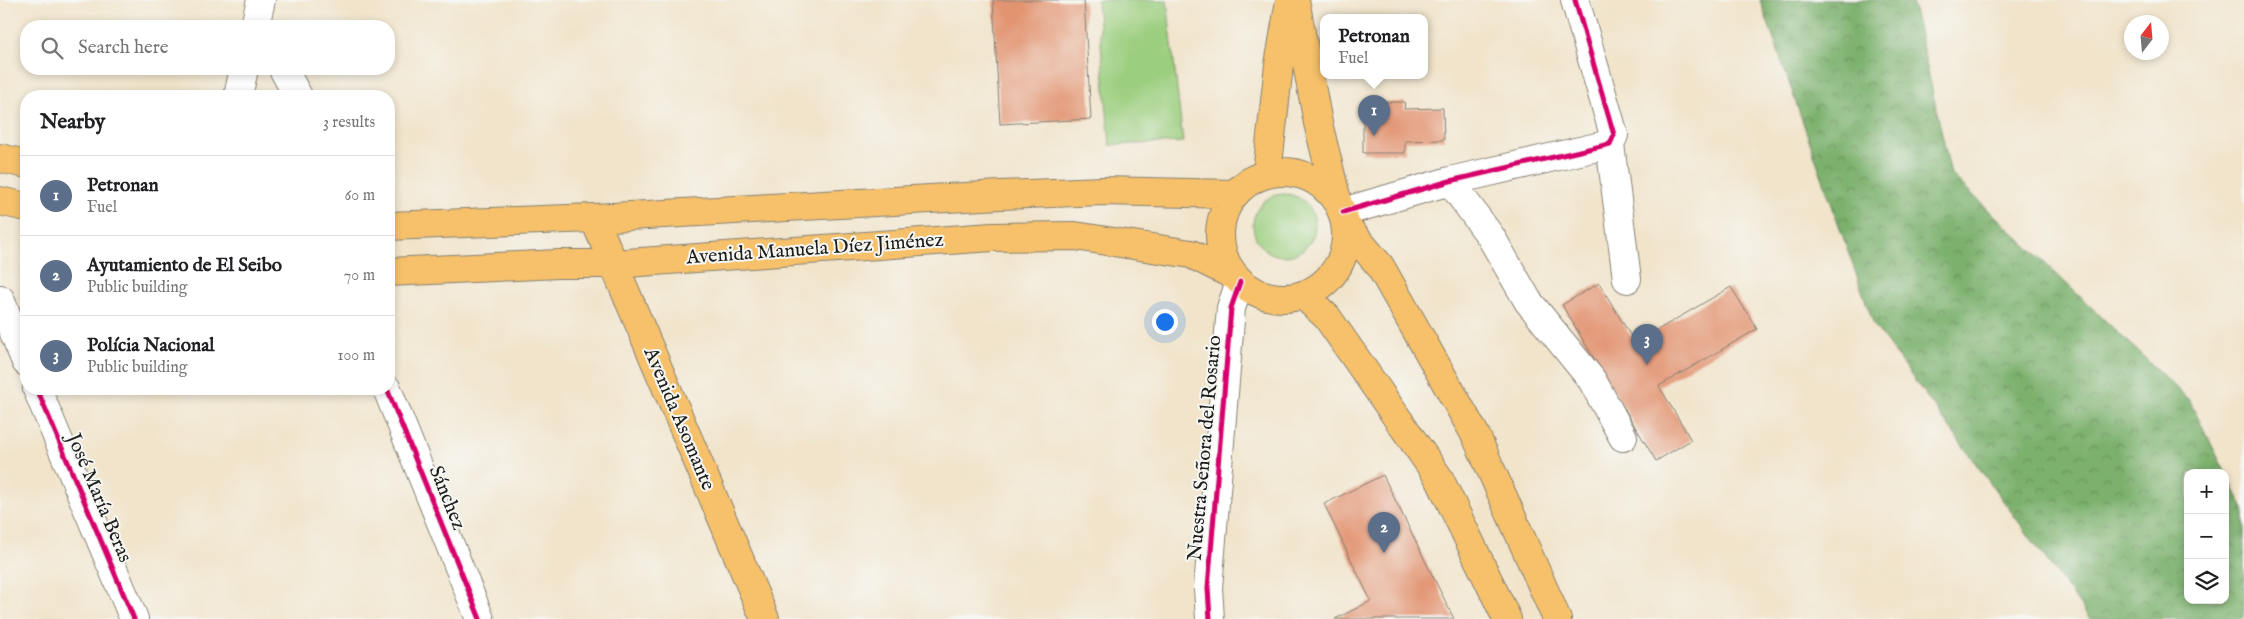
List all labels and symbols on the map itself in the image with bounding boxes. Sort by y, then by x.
north arrow [2124,15,2169,60]
pin: 1 [1358,95,1390,136]
street label: Avenida Manuela Díez Jiménez [685,228,944,271]
your location [1152,309,1178,335]
pin: 3 [1631,324,1663,365]
street label: Nuestra Señora del Rosario [1183,334,1227,562]
street label: Avenida Asomante [637,343,720,494]
street label: José María Beras [60,428,137,566]
street label: Sánchez [423,462,471,534]
pin: 2 [1368,512,1400,553]

